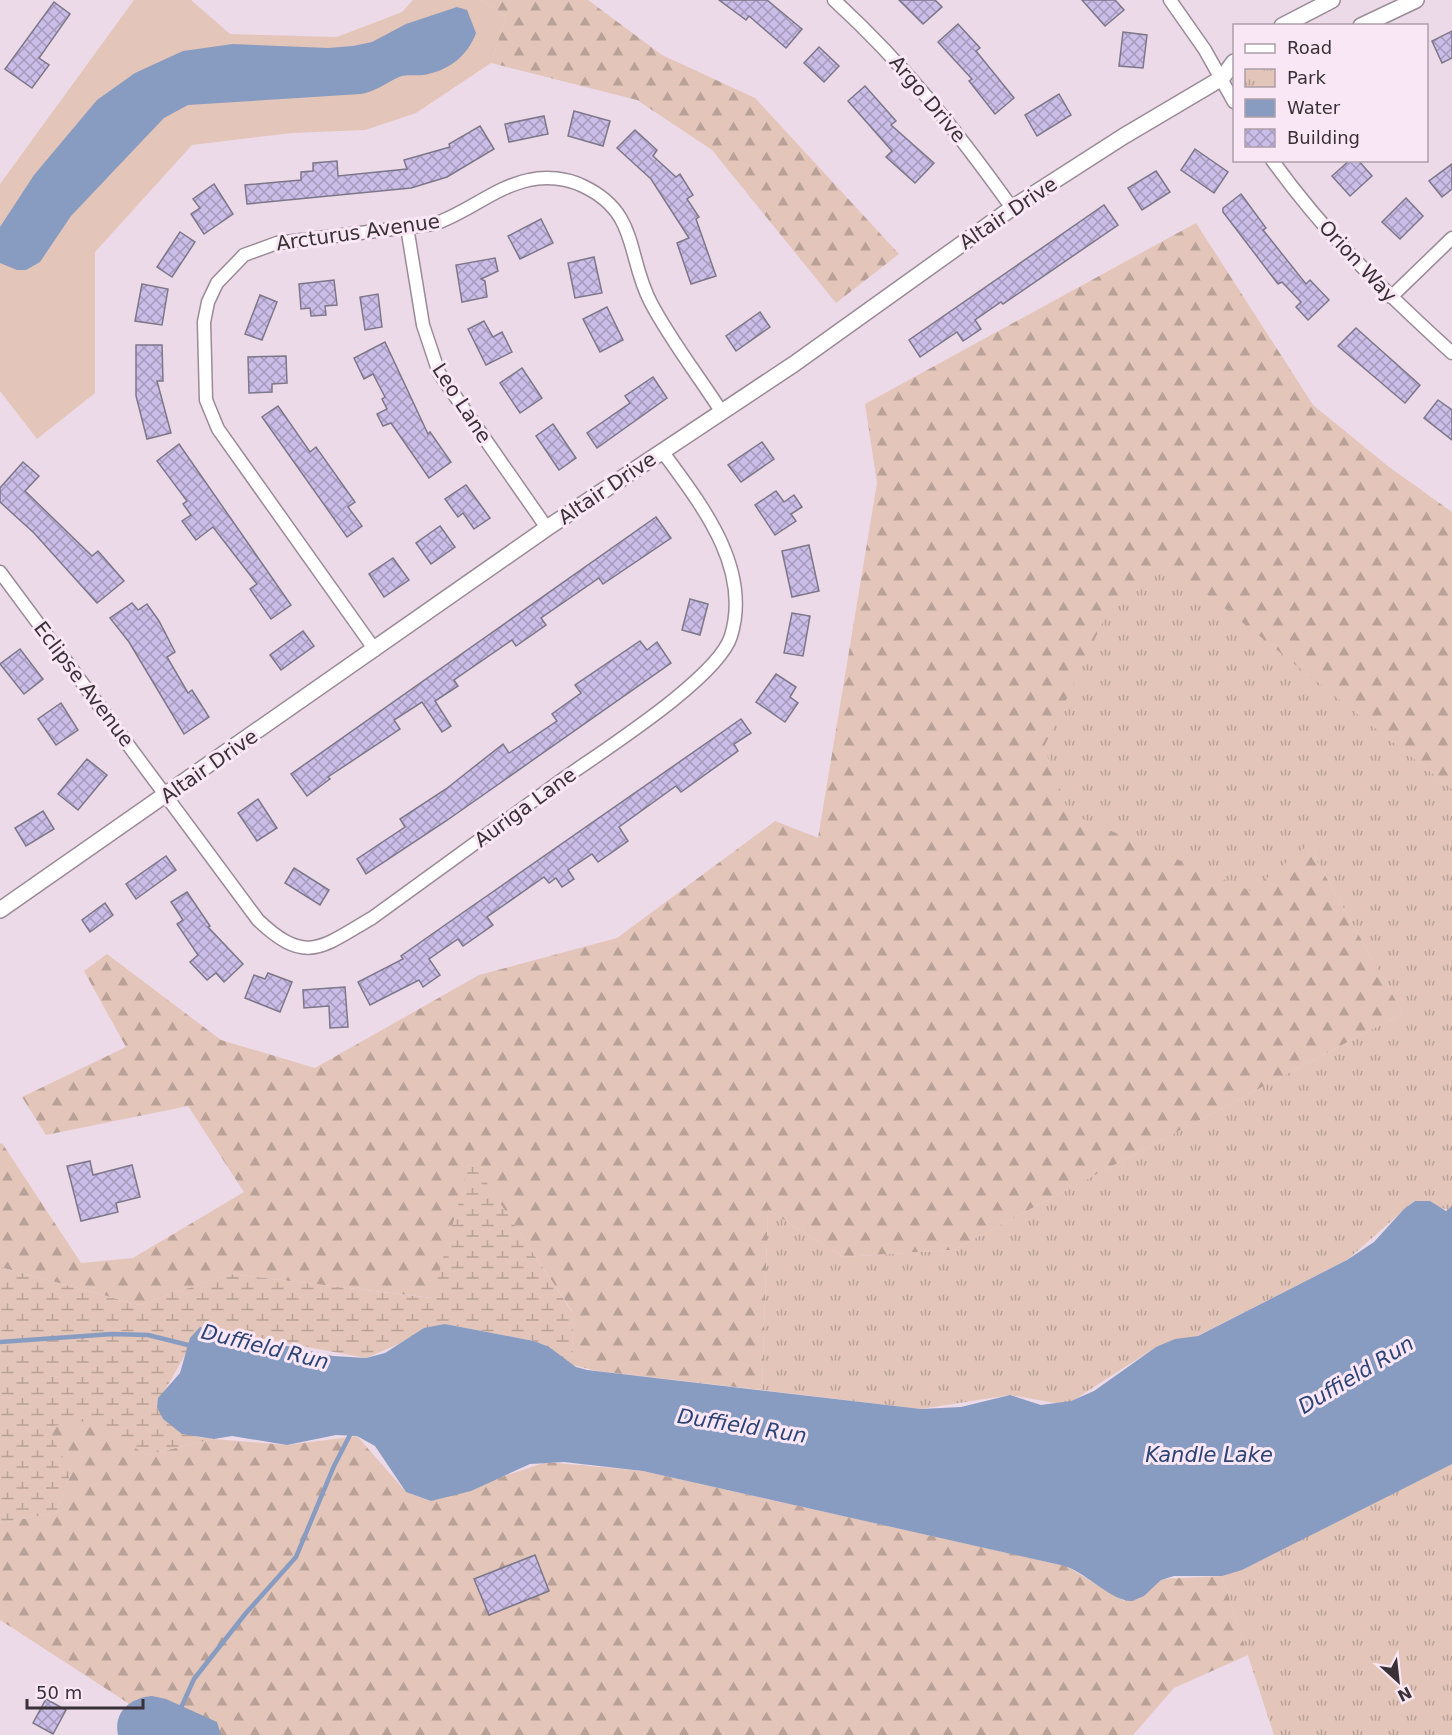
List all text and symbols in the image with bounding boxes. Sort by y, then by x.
legend [1233,24,1428,162]
text: Road [1287,37,1332,58]
street label: Argo Drive [885,51,971,147]
text: Park [1287,67,1326,88]
text: Water [1287,97,1341,118]
text: Building [1287,127,1360,148]
street label: Altair Drive [955,172,1061,254]
street label: Arcturus Avenue [275,209,441,255]
street label: Orion Way [1314,215,1402,307]
street label: Leo Lane [427,359,497,447]
street label: Altair Drive [554,447,660,529]
street label: Eclipse Avenue [29,617,139,751]
street label: Altair Drive [156,724,262,808]
street label: Auriga Lane [469,762,581,852]
water label: Duffield Run [199,1320,331,1374]
water label: Duffield Run [1294,1331,1418,1419]
water label: Duffield Run [676,1404,808,1448]
water label: Kandle Lake [1145,1443,1273,1467]
north arrow [1368,1651,1428,1711]
scale bar [27,1672,142,1710]
text: 50 m [36,1682,82,1703]
text: N [1394,1682,1415,1705]

